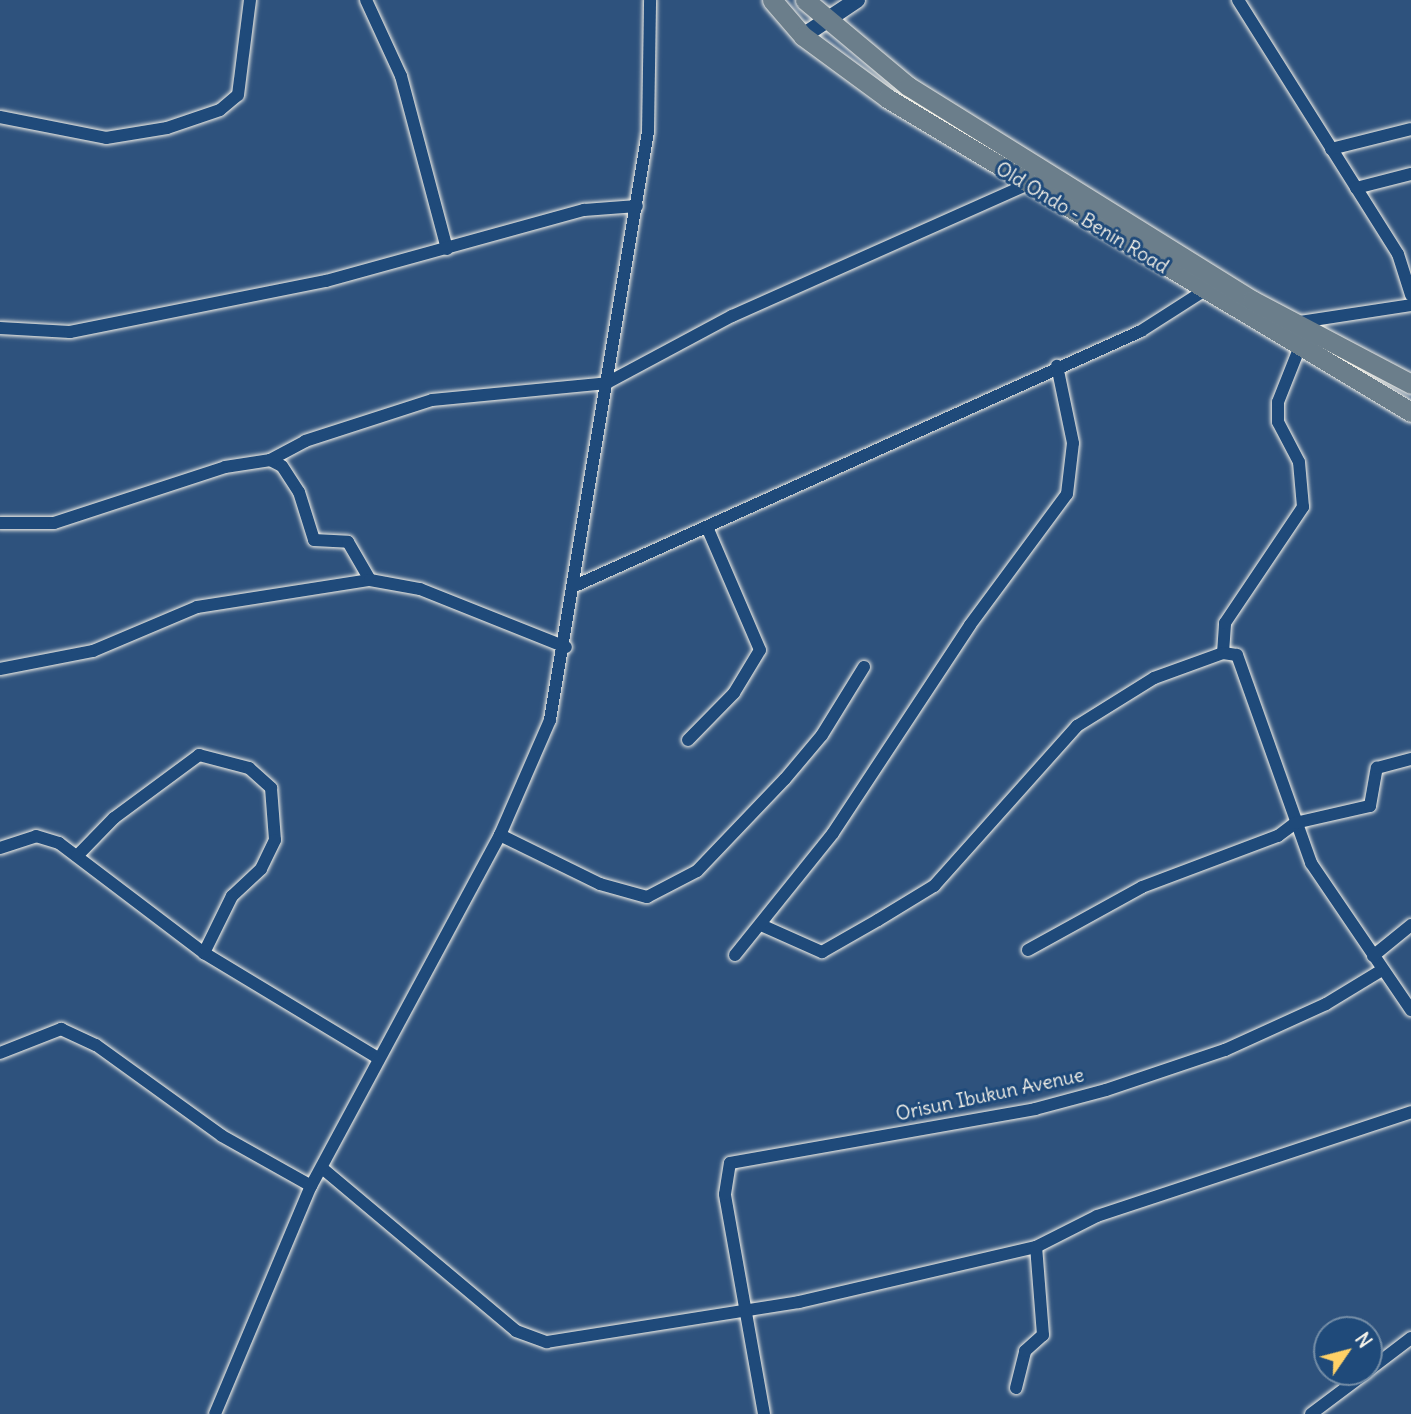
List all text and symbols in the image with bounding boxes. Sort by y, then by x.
street label: Old Ondo - Benin Road [992,157,1172,279]
street label: Orisun Ibukun Avenue [894,1064,1086,1126]
north arrow [1313,1316,1383,1386]
text: N [1350,1328,1377,1352]

